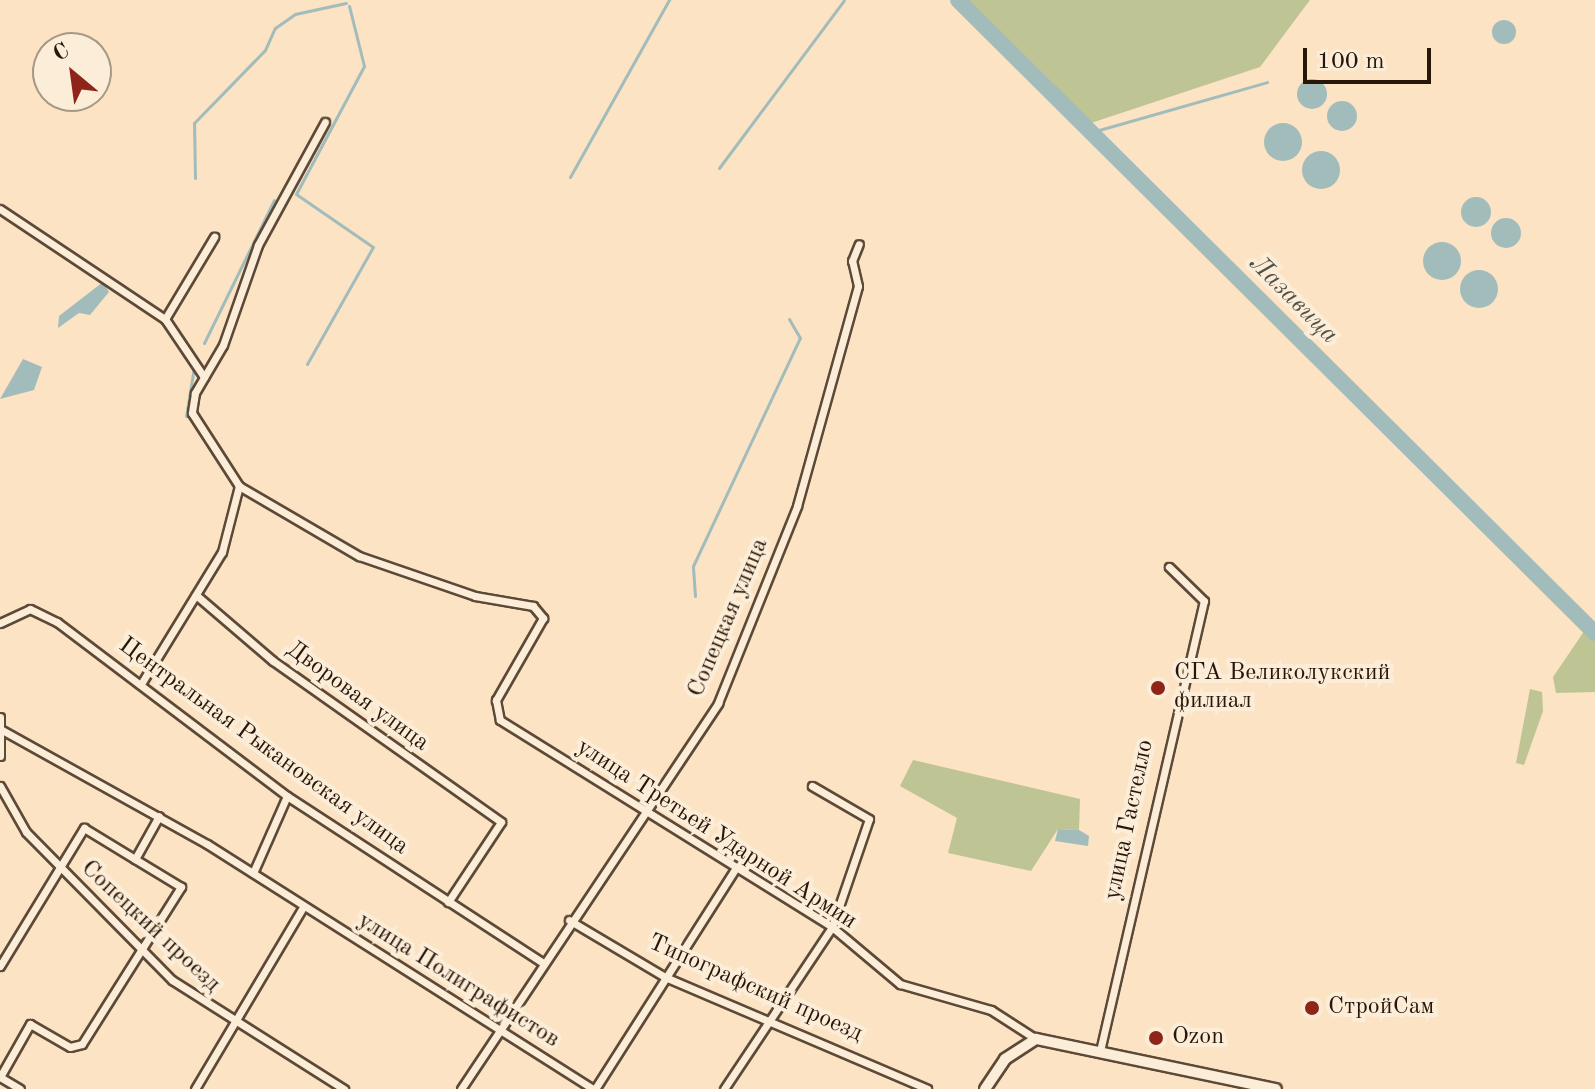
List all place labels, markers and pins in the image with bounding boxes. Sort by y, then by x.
place label: СГА Великолукский филиал [1174,660,1390,716]
marker: СГА Великолукский филиал [1149,679,1167,697]
place label: СтройСам [1328,994,1434,1022]
marker: СтройСам [1303,999,1321,1017]
place label: Ozon [1172,1024,1224,1052]
marker: Ozon [1147,1029,1165,1047]

